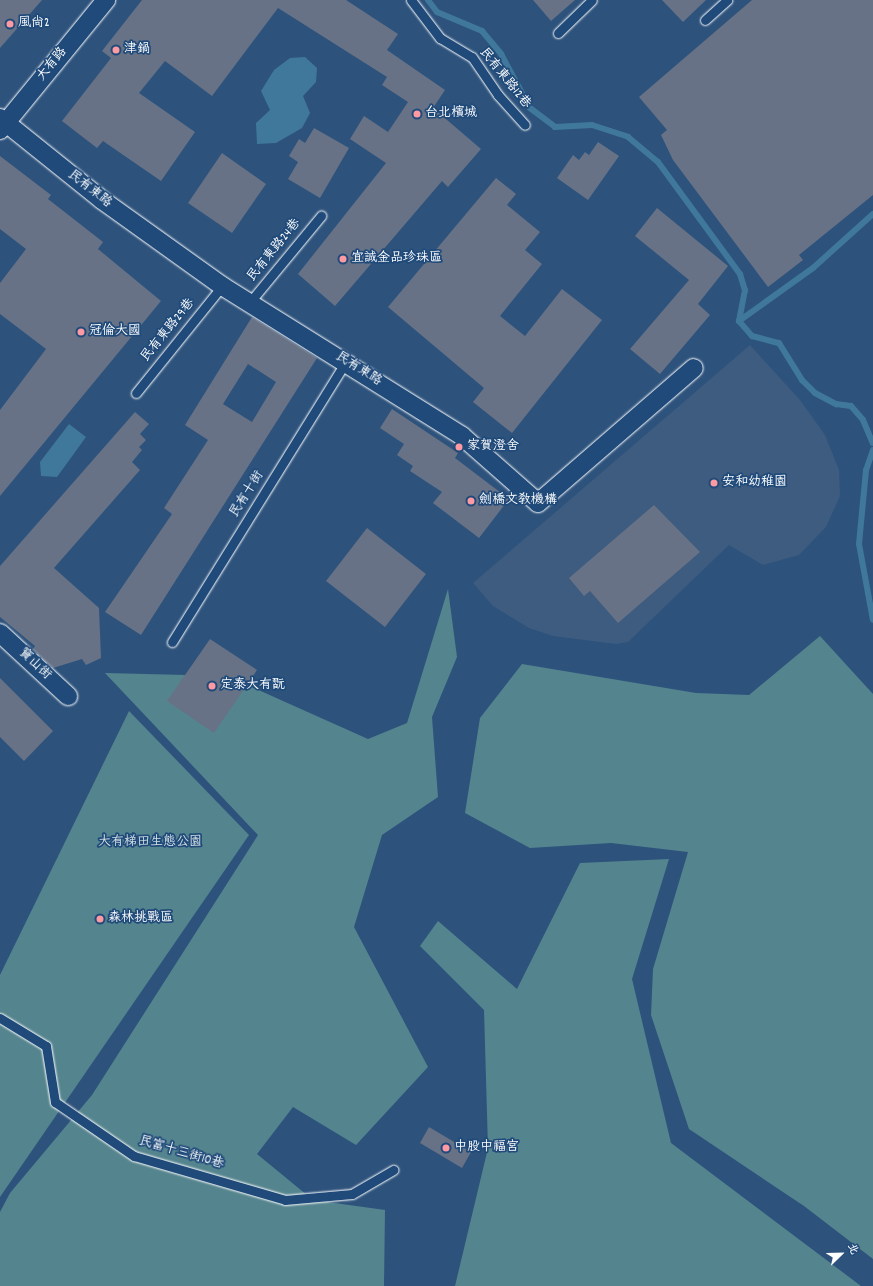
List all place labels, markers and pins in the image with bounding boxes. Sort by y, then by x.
place label: 風尚2 [18,16,50,32]
marker: 風尚2 [5,19,15,29]
place label: 津鍋 [124,42,150,58]
marker: 津鍋 [111,45,121,55]
place label: 台北檳城 [425,106,477,122]
marker: 台北檳城 [412,109,422,119]
place label: 宜誠金品珍珠區 [351,251,442,267]
marker: 宜誠金品珍珠區 [338,254,348,264]
place label: 冠倫大國 [89,324,141,340]
marker: 冠倫大國 [76,327,86,337]
place label: 家賀澄舍 [467,439,519,455]
marker: 家賀澄舍 [454,442,464,452]
place label: 安和幼稚園 [722,475,787,491]
marker: 安和幼稚園 [709,478,719,488]
place label: 劍橋文教機構 [479,493,557,509]
marker: 劍橋文教機構 [466,496,476,506]
place label: 定泰大有翫 [220,678,285,694]
marker: 定泰大有翫 [207,681,217,691]
place label: 森林挑戰區 [108,911,173,927]
marker: 森林挑戰區 [95,914,105,924]
place label: 中股中福宮 [454,1140,519,1156]
marker: 中股中福宮 [441,1143,451,1153]

